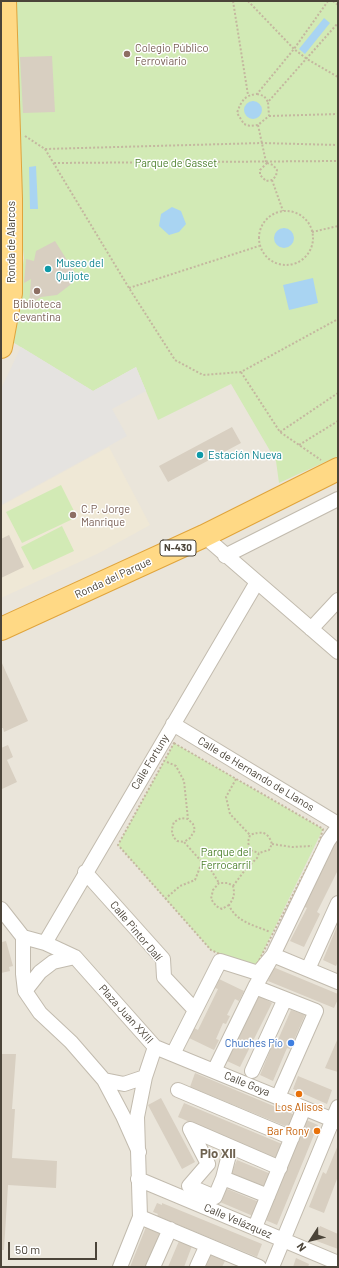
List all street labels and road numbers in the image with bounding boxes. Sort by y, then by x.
street label: Ronda de Alarcos [4,201,18,283]
road number: N-430 [160,540,196,556]
street label: Ronda del Parque [73,555,153,601]
street label: Calle Fortuny [128,732,172,792]
street label: Calle de Hernando de Llanos [195,734,317,814]
street label: Calle Pintor Dalí [107,898,165,964]
street label: Plaza Juan XXIII [96,982,156,1046]
street label: Calle Goya [222,1069,272,1099]
street label: Calle Velázquez [202,1201,274,1241]

